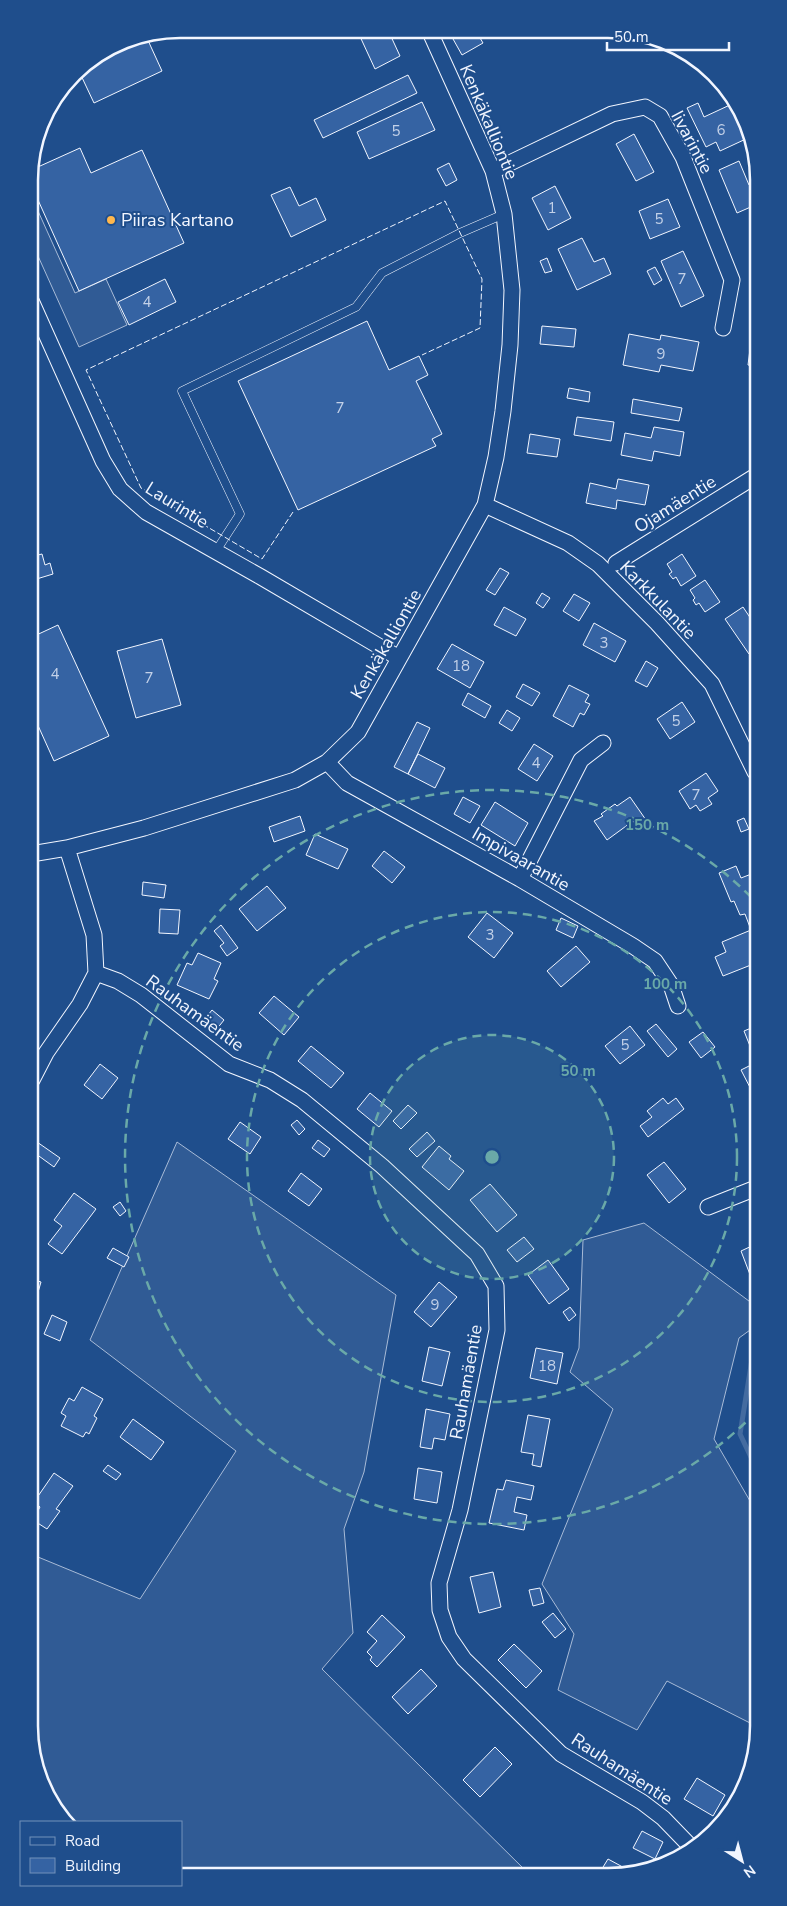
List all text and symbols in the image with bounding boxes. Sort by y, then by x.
scale bar [607,20,730,52]
text: 50 m [614,27,649,47]
street label: Kenkäkalliontie [454,61,524,183]
street label: Iivarintie [665,106,719,178]
house number: 6 [716,120,726,140]
house number: 5 [391,121,401,141]
house number: 1 [547,198,557,218]
place label: Piiras Kartano [121,208,234,232]
house number: 5 [654,209,664,229]
marker: Piiras Kartano [105,214,117,226]
house number: 7 [677,269,687,289]
house number: 4 [142,292,152,312]
house number: 9 [656,344,666,364]
house number: 7 [335,398,345,418]
street label: Ojamäentie [629,469,721,539]
street label: Laurintie [141,476,213,534]
street label: Karkkulantie [614,556,702,644]
street label: Kenkäkalliontie [345,585,427,703]
house number: 3 [599,633,609,653]
house number: 18 [452,656,470,676]
house number: 4 [50,664,60,684]
house number: 7 [144,668,154,688]
house number: 5 [671,711,681,731]
house number: 4 [531,753,541,773]
house number: 7 [691,785,701,805]
text: 150 m [625,815,669,835]
street label: Impivaarantie [468,821,574,897]
house number: 3 [485,925,495,945]
street label: Rauhamäentie [141,969,249,1057]
text: 100 m [643,974,687,994]
house number: 5 [620,1035,630,1055]
text: 50 m [560,1061,596,1081]
centre of rings [483,1148,501,1166]
house number: 9 [430,1295,440,1315]
street label: Rauhamäentie [444,1323,488,1441]
house number: 18 [538,1356,556,1376]
street label: Rauhamäentie [567,1727,677,1811]
legend [20,1821,182,1886]
text: Road [65,1831,100,1851]
north arrow [717,1836,767,1886]
text: Building [65,1856,121,1876]
text: N [740,1860,759,1882]

